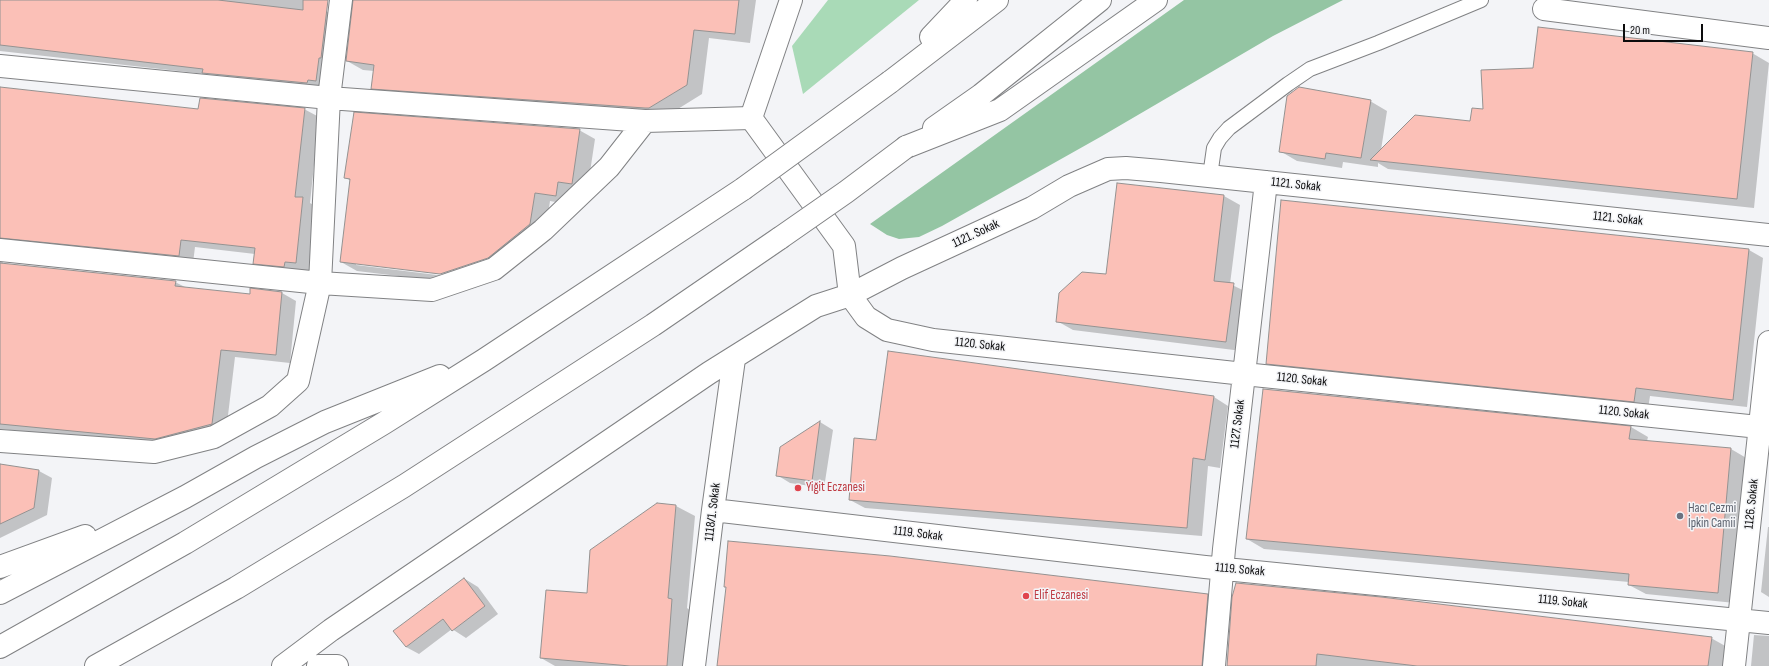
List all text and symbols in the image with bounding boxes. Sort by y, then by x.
scale bar [1625,16,1705,42]
text: 20 m [1630,23,1650,38]
street label: 1121. Sokak [1270,175,1322,195]
street label: 1121. Sokak [1592,209,1644,229]
street label: 1121. Sokak [950,216,1002,252]
street label: 1120. Sokak [954,335,1006,355]
street label: 1120. Sokak [1276,370,1328,390]
street label: 1127. Sokak [1227,399,1249,449]
street label: 1120. Sokak [1598,403,1650,423]
street label: 1126. Sokak [1742,478,1762,530]
place label: Yiğit Eczanesi [806,480,865,496]
street label: 1118/1. Sokak [702,482,724,542]
marker: Yiğit Eczanesi [793,483,803,493]
place label: Hacı Cezmi İpkin Camii [1688,501,1736,532]
marker: Hacı Cezmi İpkin Camii [1675,511,1685,521]
street label: 1119. Sokak [892,523,944,545]
street label: 1119. Sokak [1215,560,1265,580]
place label: Elif Eczanesi [1034,588,1088,604]
marker: Elif Eczanesi [1021,591,1031,601]
street label: 1119. Sokak [1538,592,1588,612]

